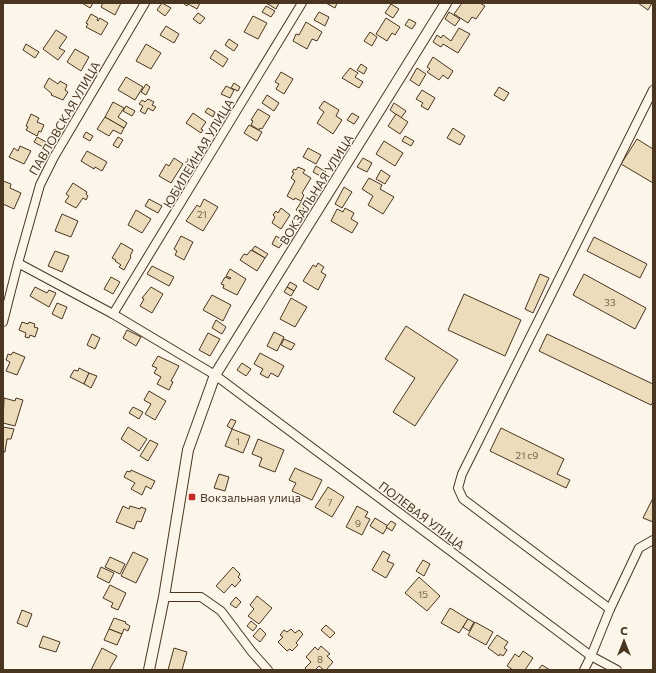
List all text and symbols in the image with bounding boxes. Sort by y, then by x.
street label: ПАВЛОВСКАЯ УЛИЦА [26,59,102,177]
street label: ЮБИЛЕЙНАЯ УЛИЦА [160,96,236,210]
street label: ВОКЗАЛЬНАЯ УЛИЦА [276,131,356,247]
house number: 21 [197,208,207,220]
house number: 33 [604,296,616,308]
house number: 1 [236,435,240,447]
house number: 21 с9 [516,449,538,461]
street label: ПОЛЕВАЯ УЛИЦА [376,478,468,552]
place label: Вокзальная улица [200,490,301,504]
marker: Вокзальная улица [187,492,197,502]
house number: 7 [327,496,333,508]
house number: 9 [355,517,361,529]
house number: 15 [418,588,428,600]
north arrow [604,621,644,661]
text: С [620,624,628,637]
house number: 8 [317,653,323,665]

